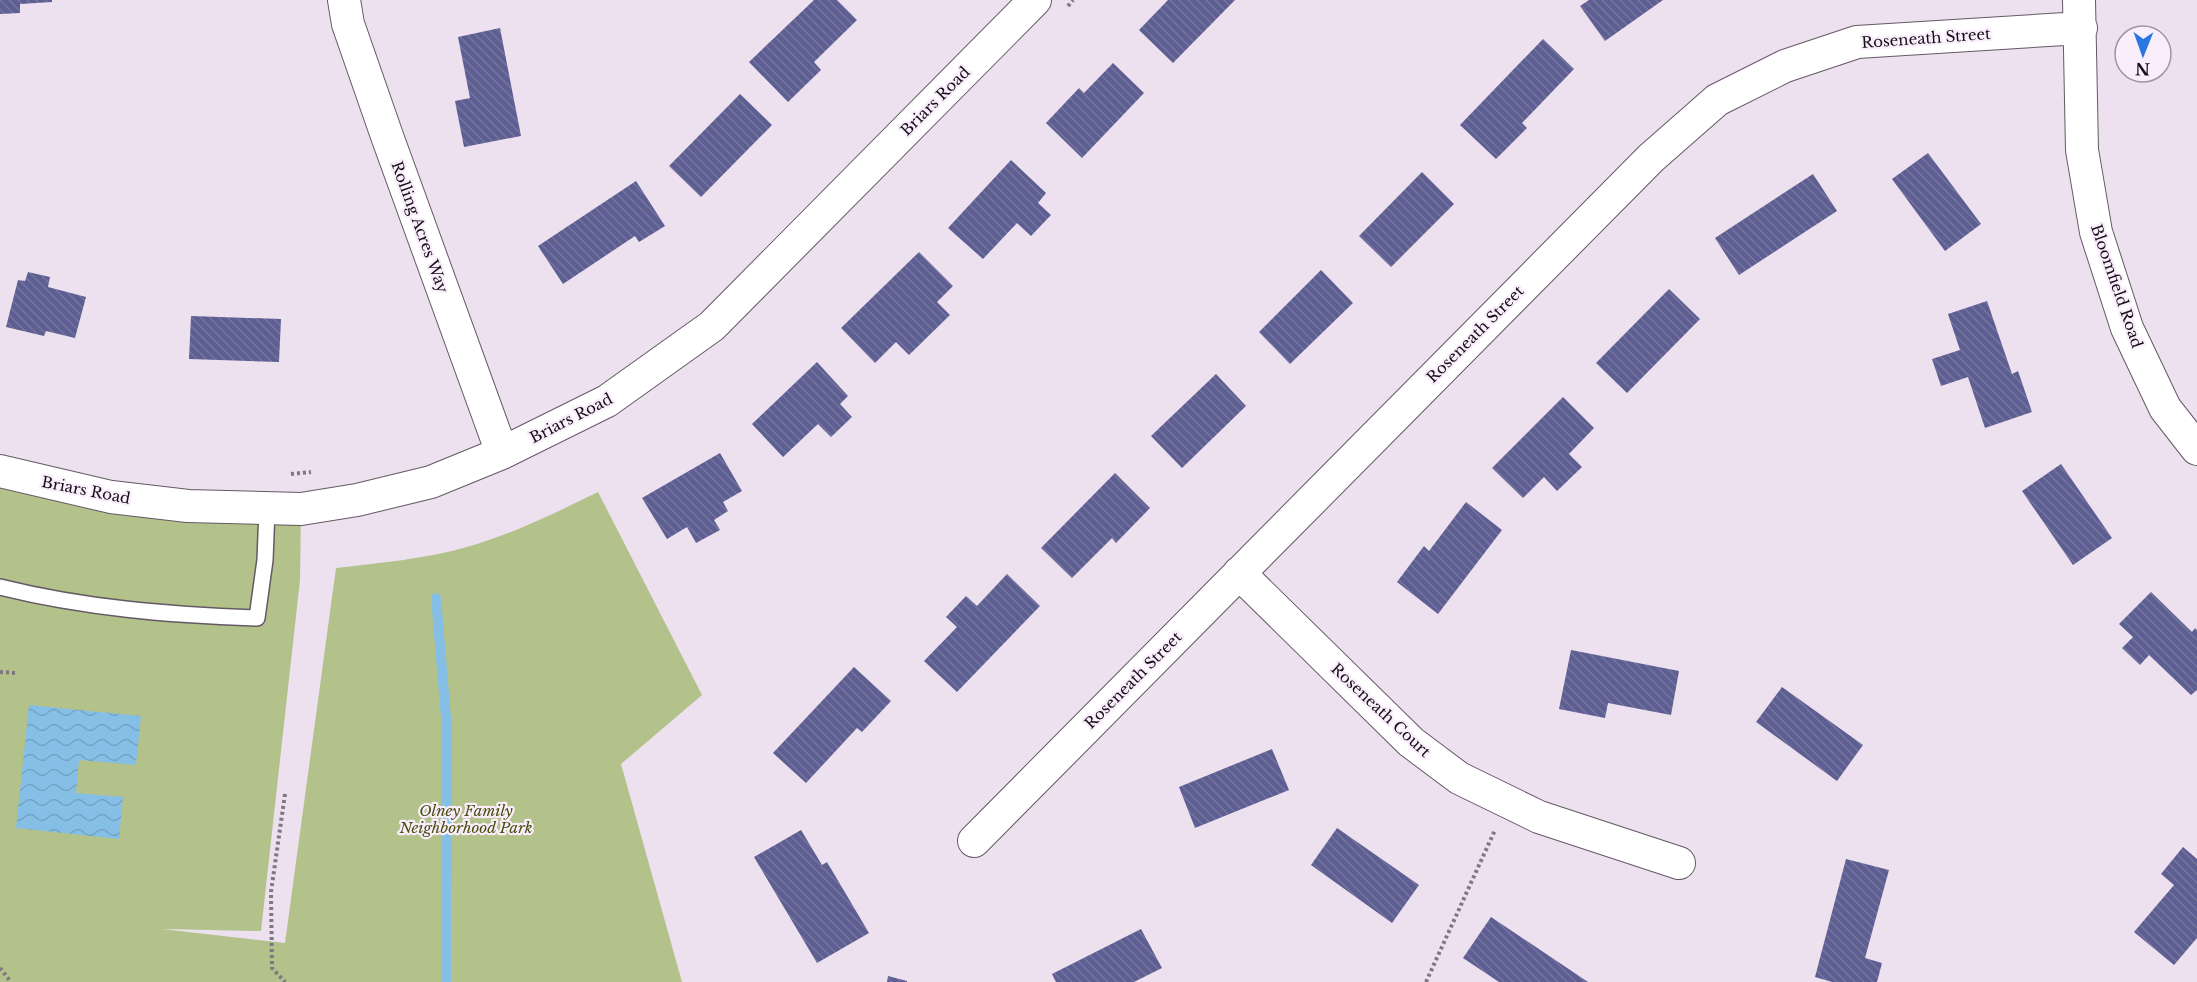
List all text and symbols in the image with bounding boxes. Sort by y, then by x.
street label: Roseneath Street [1861,24,1992,52]
north arrow [2113,24,2173,84]
text: N [2135,59,2150,79]
street label: Briars Road [896,62,974,140]
street label: Rolling Acres Way [387,159,453,296]
street label: Bloomfield Road [2087,222,2147,350]
street label: Roseneath Street [1422,281,1528,387]
street label: Briars Road [526,389,616,447]
street label: Briars Road [40,472,132,508]
street label: Roseneath Street [1080,627,1186,733]
street label: Roseneath Court [1327,659,1435,761]
park label: Olney Family Neighborhood Park [398,801,533,837]

